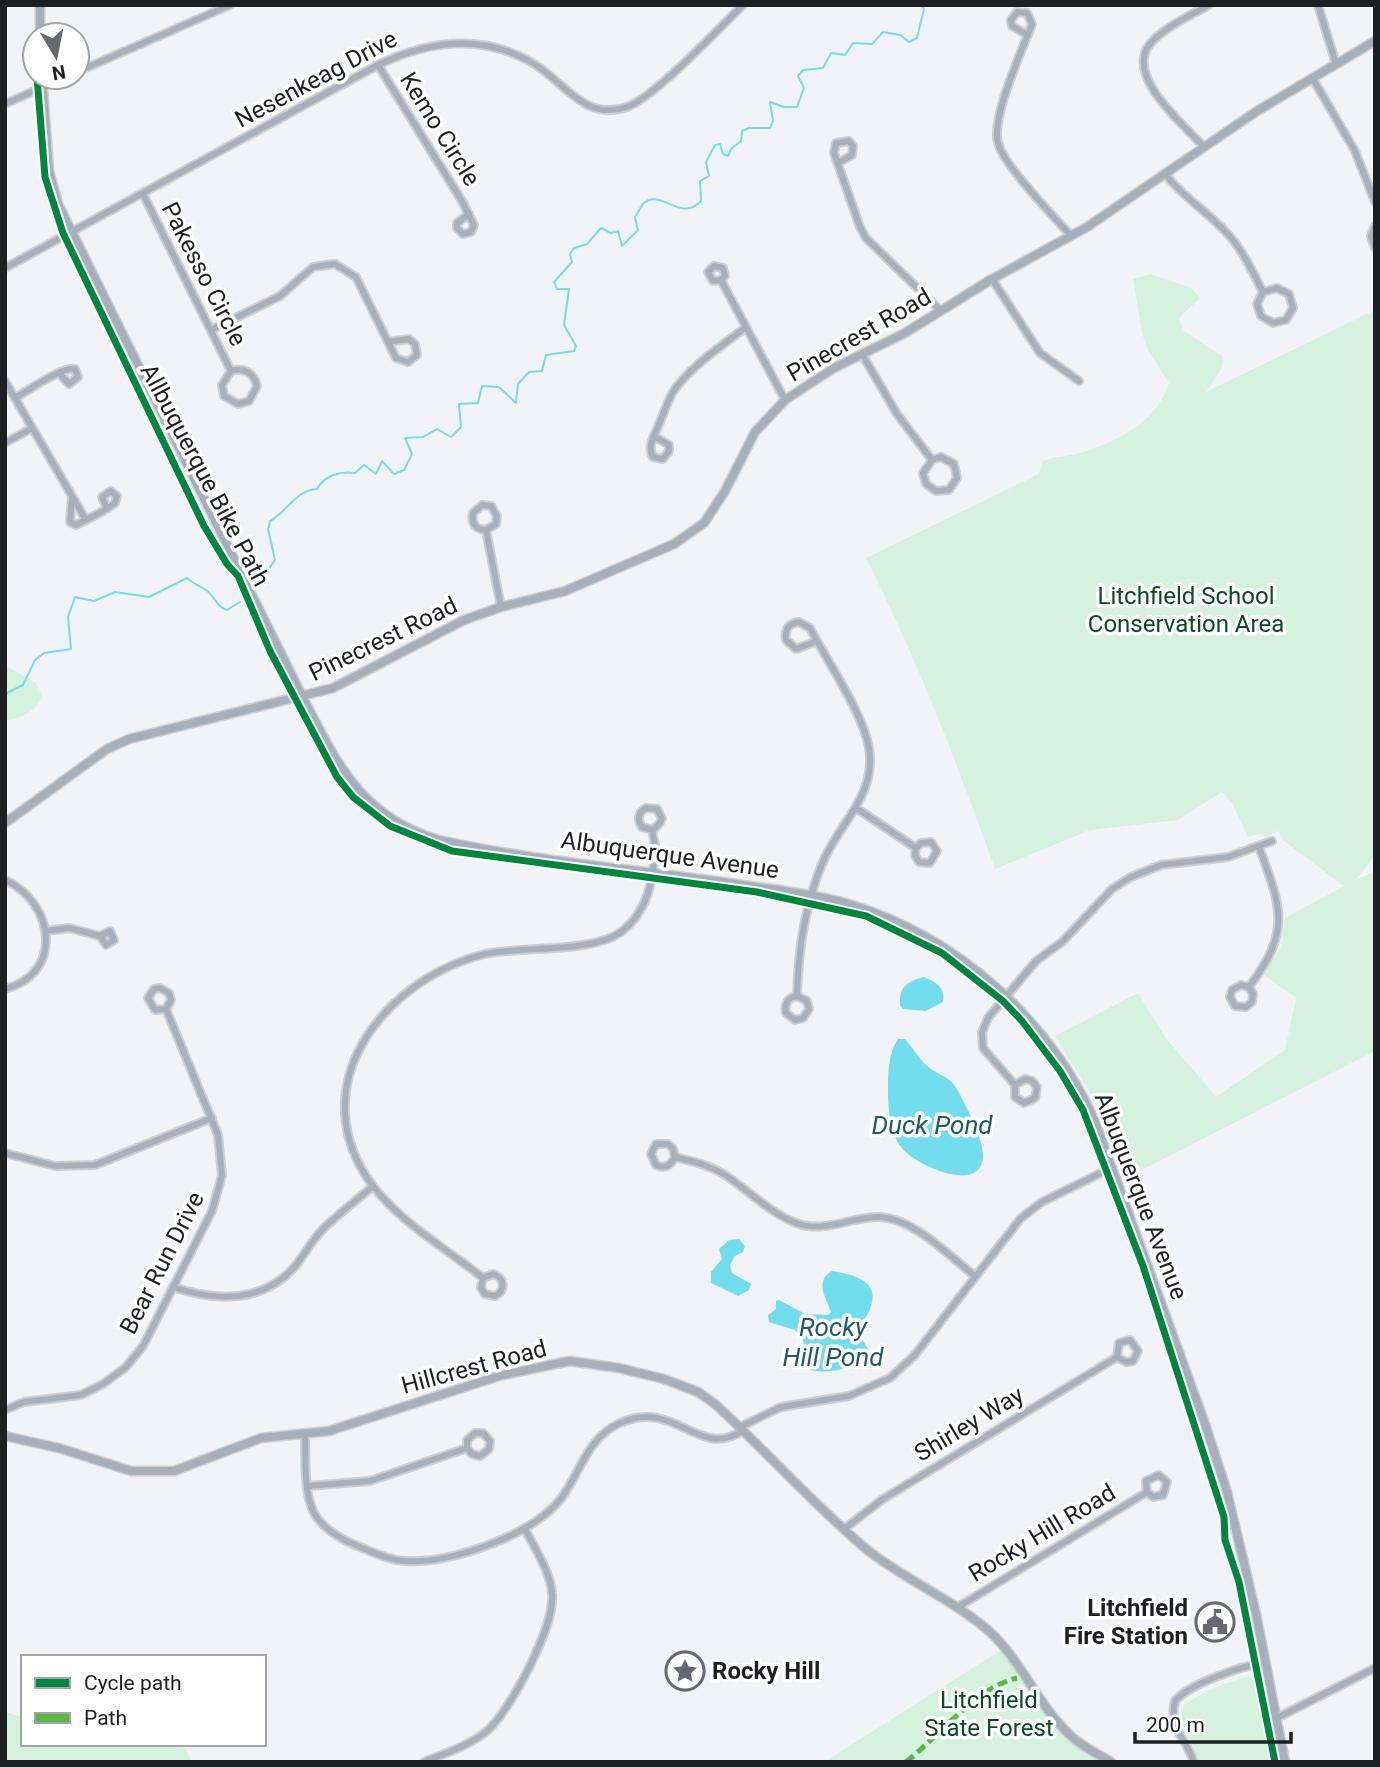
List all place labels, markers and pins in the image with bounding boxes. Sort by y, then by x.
place label: Litchfield Fire Station [1064,1594,1188,1650]
public building icon: Litchfield Fire Station [1194,1601,1236,1643]
place icon: Rocky Hill [664,1650,706,1692]
place label: Rocky Hill [712,1657,820,1685]

